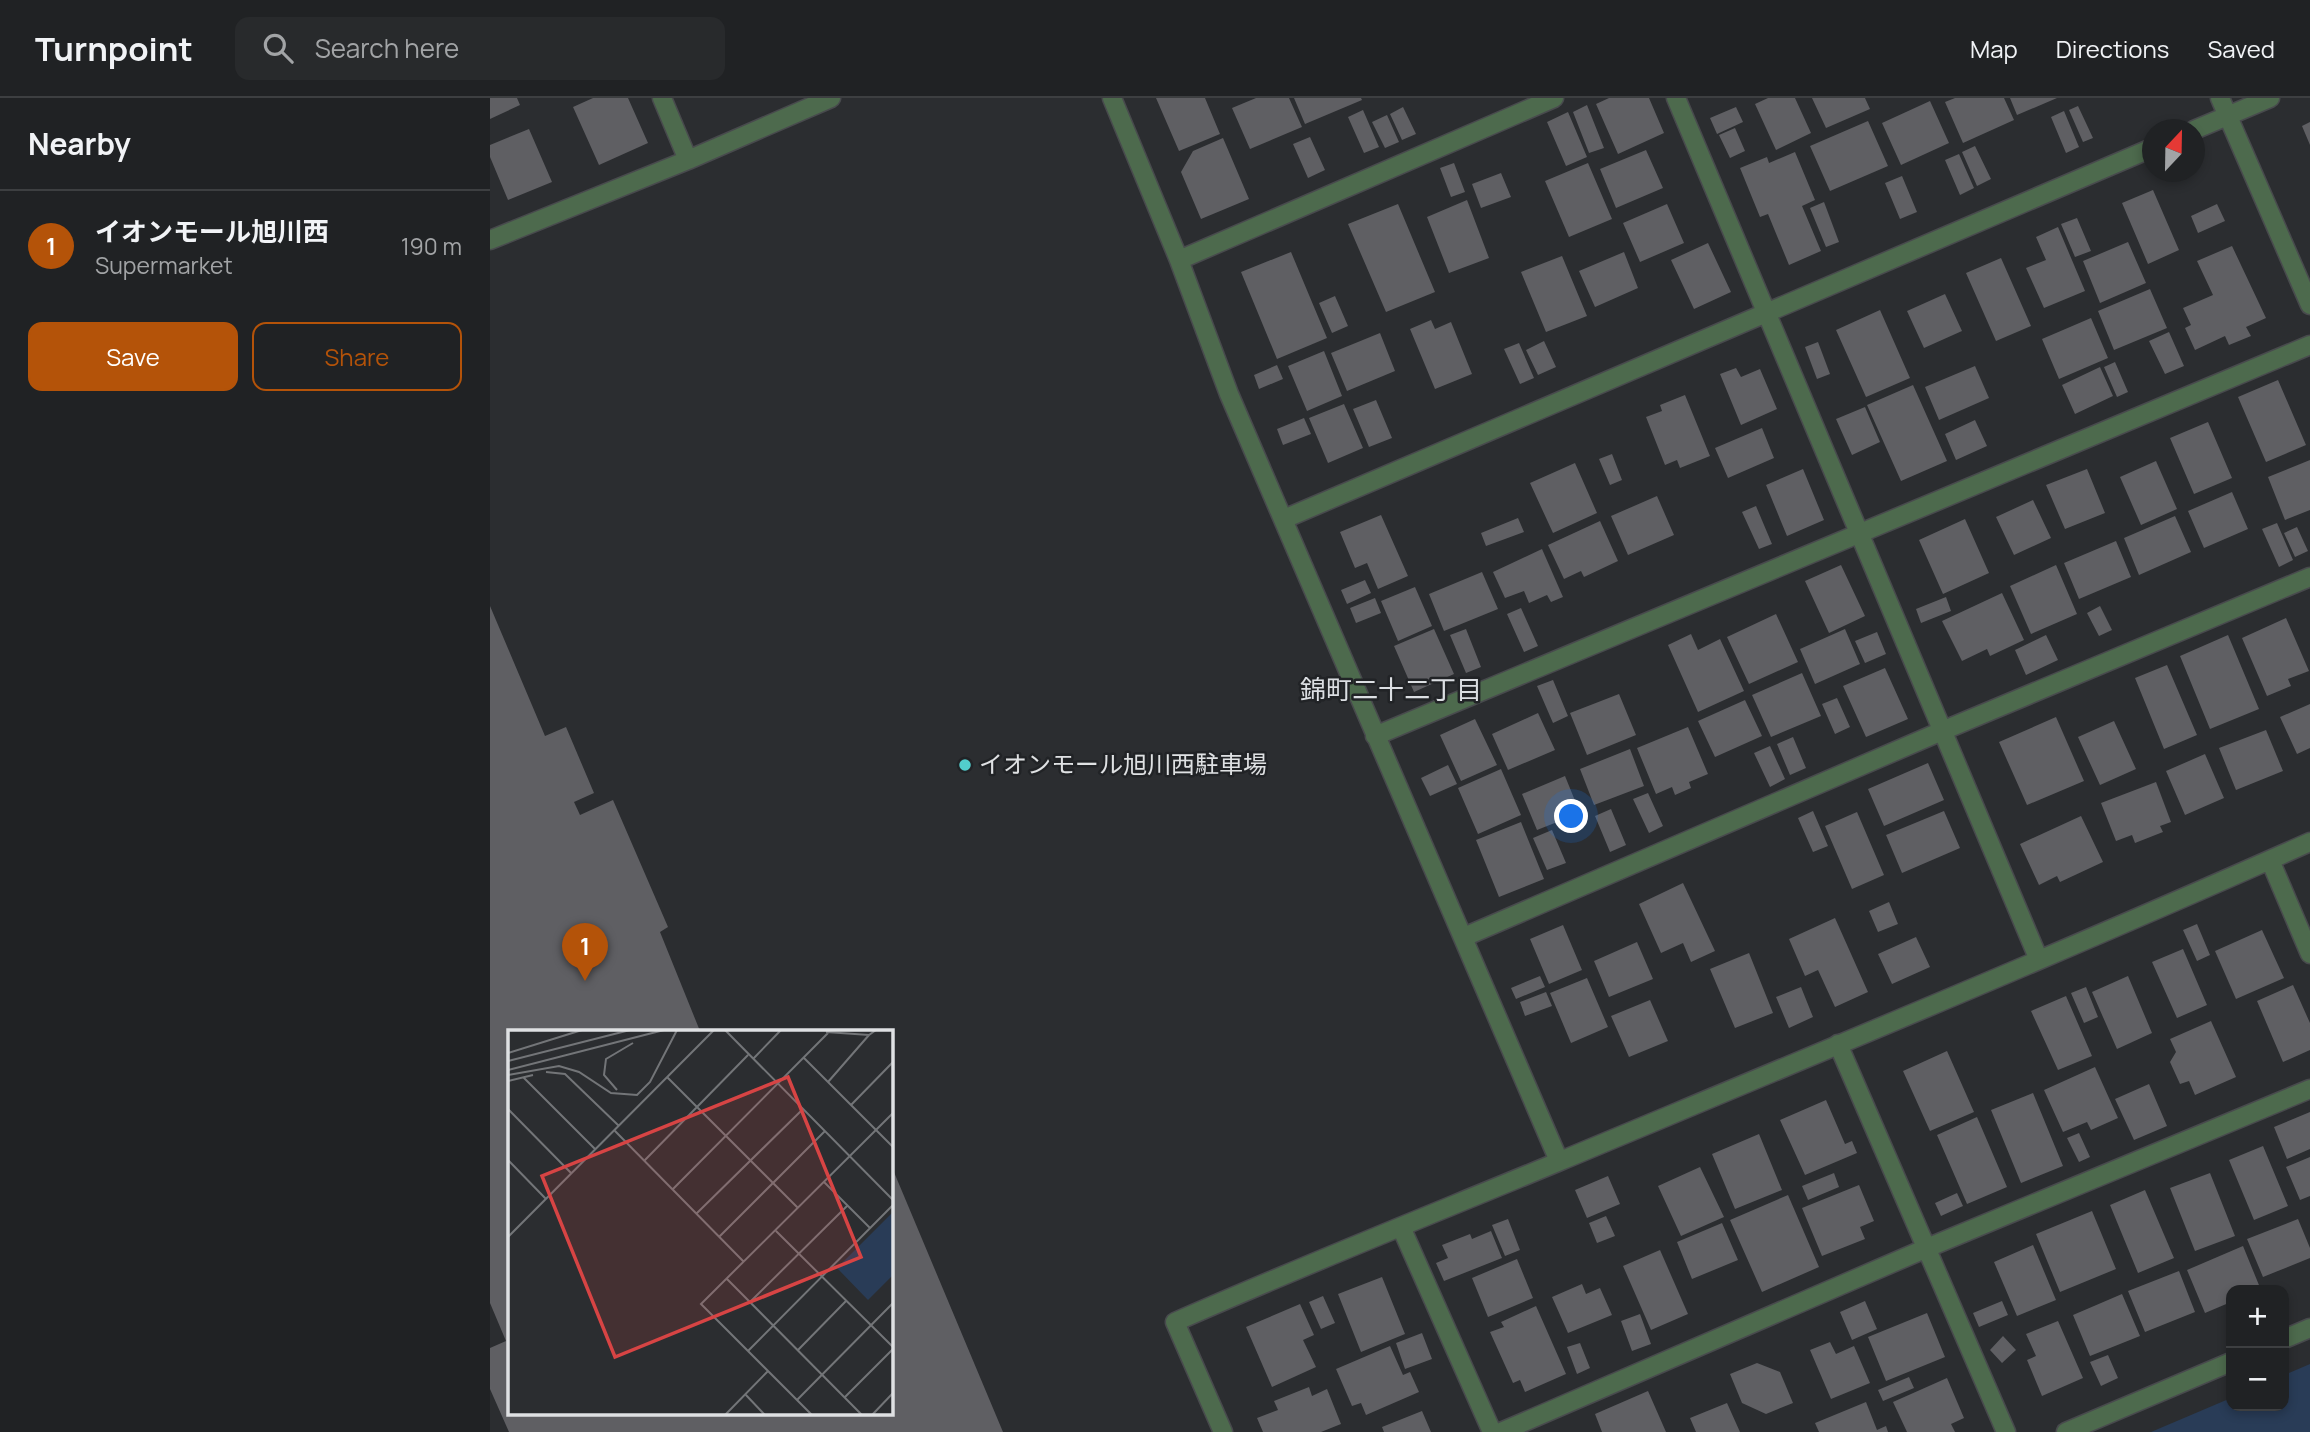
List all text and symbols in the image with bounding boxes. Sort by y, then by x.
search box [235,17,725,80]
text: Turnpoint [35,26,193,71]
icon: search [259,29,297,67]
text: Search here [315,30,459,66]
text: Map [1970,32,2018,65]
text: Directions [2056,32,2169,65]
text: Saved [2207,32,2275,65]
north arrow [2142,119,2205,182]
text: Nearby [28,123,131,164]
text: イオンモール旭川西 [95,213,329,249]
text: 1 [46,230,56,262]
text: 190 m [401,230,462,262]
text: Supermarket [95,249,233,281]
button: Save [28,322,238,391]
button: Share [252,322,462,391]
district label: 錦町二十二丁目 [1300,671,1482,707]
place label: イオンモール旭川西駐車場 [979,747,1267,780]
marker: イオンモール旭川西駐車場 [957,757,973,773]
your location [1554,799,1588,833]
pin: 1 [562,923,608,981]
inset map [508,1030,892,1414]
map controls [2226,1285,2289,1411]
button: + [2226,1285,2289,1348]
button: − [2226,1348,2289,1411]

